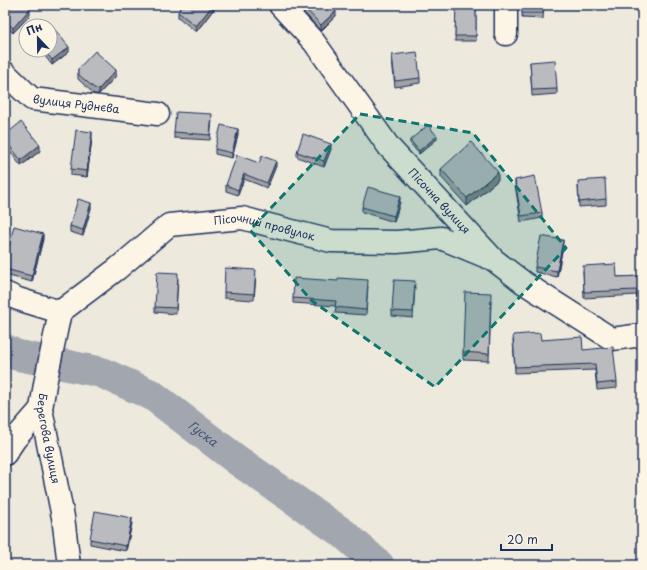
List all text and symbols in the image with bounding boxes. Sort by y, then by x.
text: Пн [23,17,45,39]
north arrow [18,18,58,58]
street label: вулиця Руднєва [32,90,121,117]
street label: Пісочна вулиця [405,164,475,237]
street label: Пісочний провулок [213,209,317,245]
street label: Берегова вулиця [33,392,65,485]
water label: Гуска [185,416,222,450]
scale bar [501,526,552,552]
text: 20 m [507,530,538,548]

